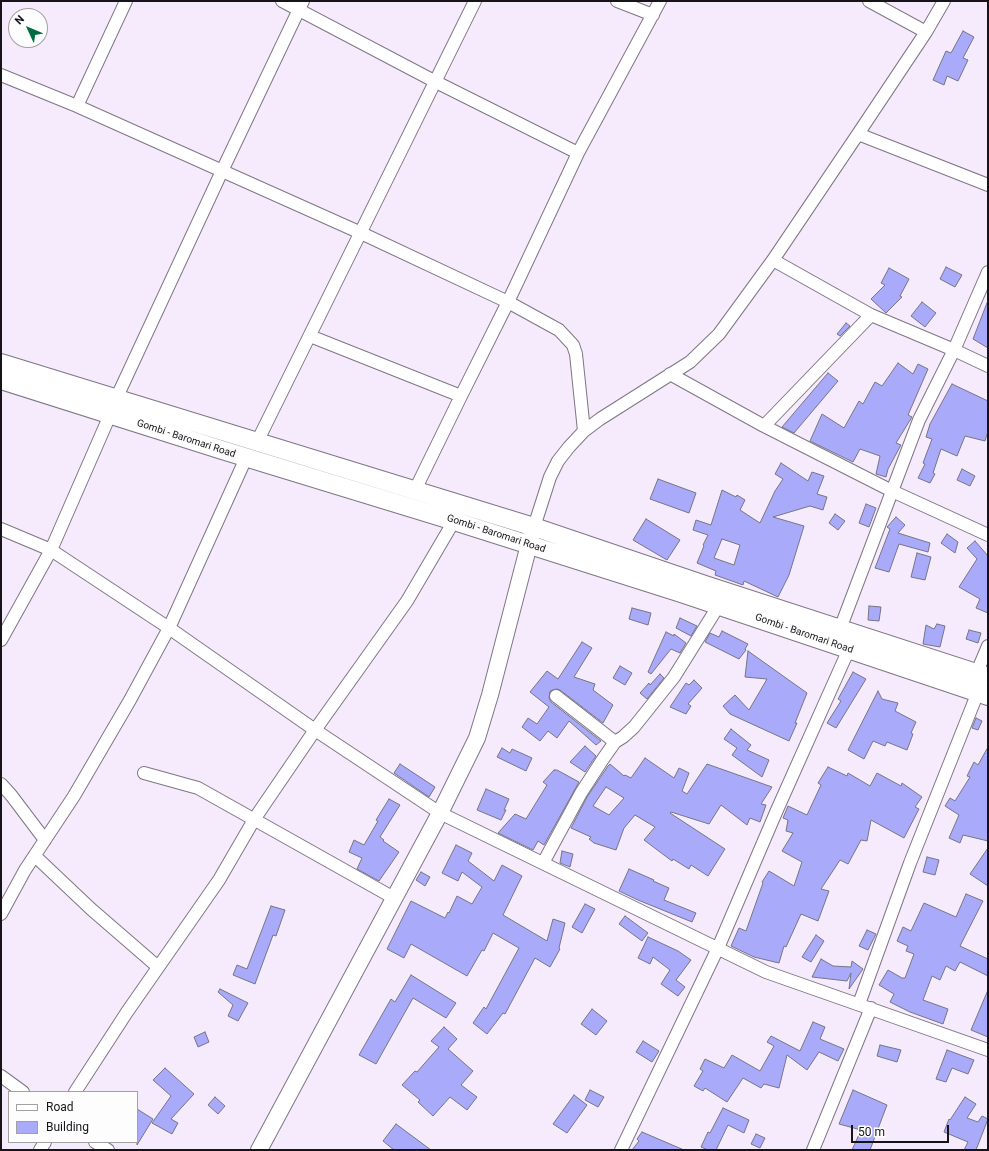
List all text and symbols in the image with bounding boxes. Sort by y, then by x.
north arrow [8,8,48,48]
text: N [12,13,27,27]
street label: Gombi - Baromari Road [135,417,237,461]
street label: Gombi - Baromari Road [445,512,547,556]
street label: Gombi - Baromari Road [753,612,855,656]
legend [8,1091,138,1143]
text: Road [46,1100,74,1114]
scale bar [853,1117,951,1143]
text: Building [46,1120,89,1134]
text: 50 m [858,1125,885,1139]

